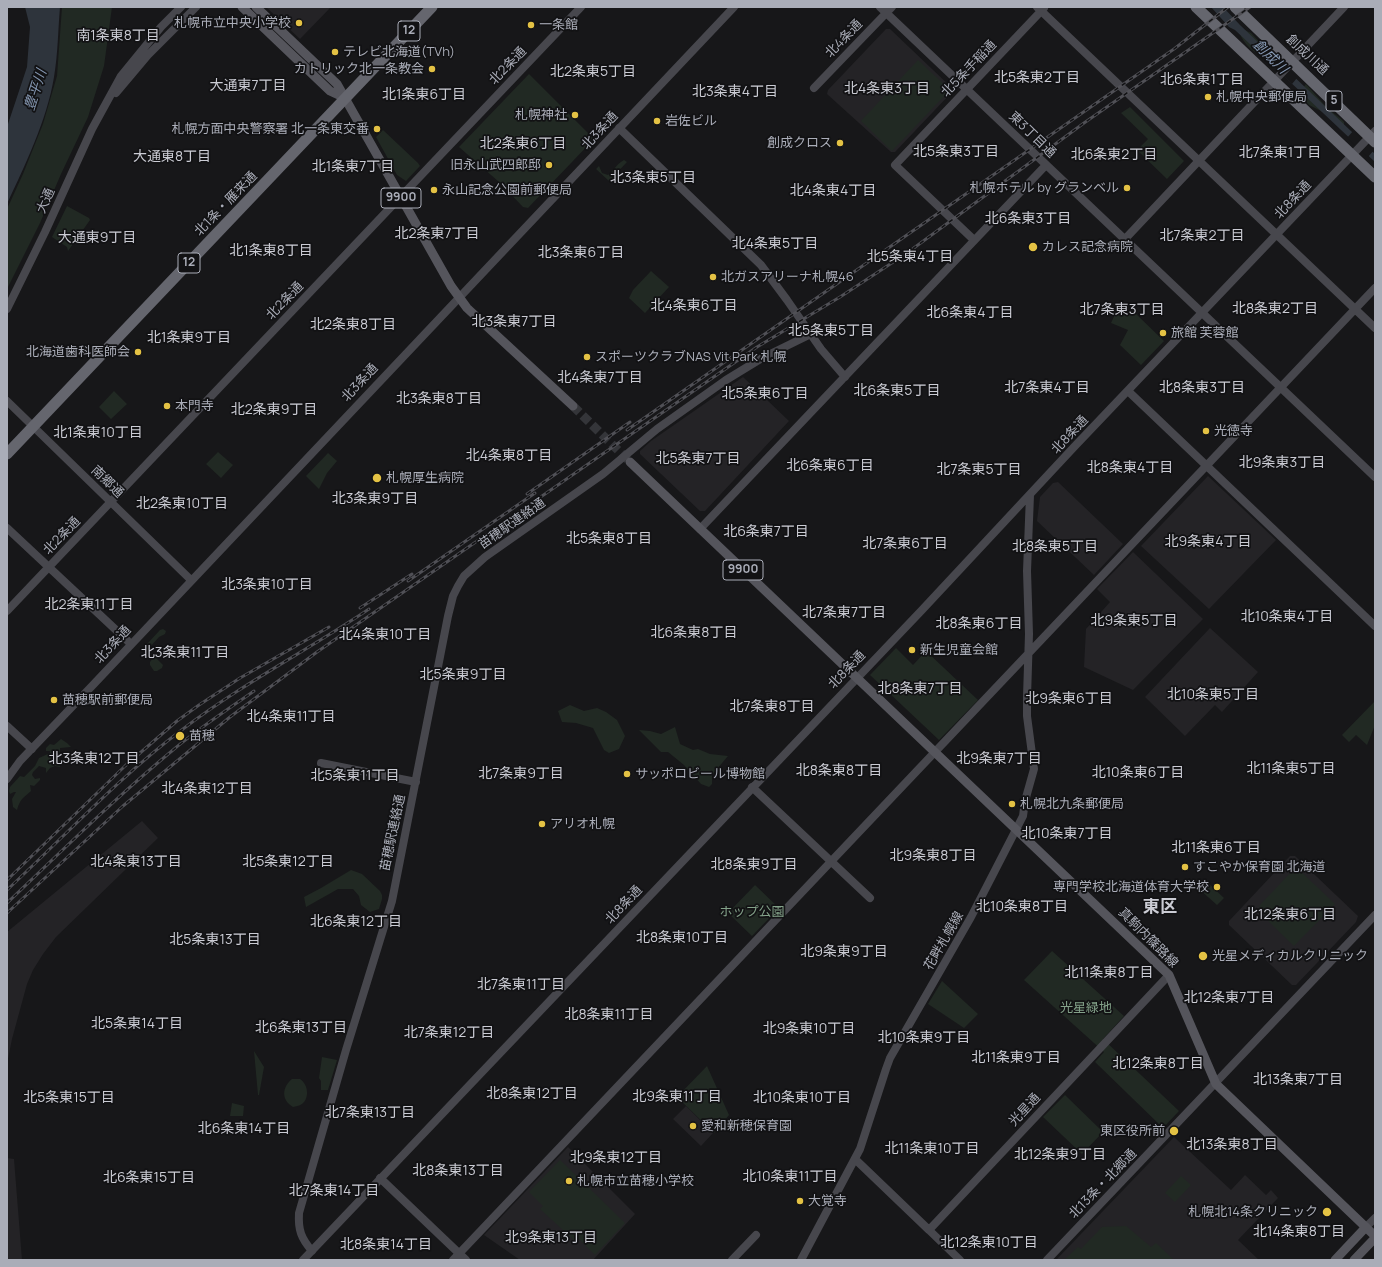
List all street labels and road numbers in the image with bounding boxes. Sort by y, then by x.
street label: 北4条通 [822,17,866,61]
road number: 12 [398,21,420,41]
street label: 創成川通 [1283,32,1331,78]
street label: 北5条手稲通 [938,38,1000,100]
street label: 北2条通 [486,44,530,88]
road number: 5 [1326,91,1342,111]
street label: 北3条通 [579,109,621,153]
street label: 東3丁目通 [1005,109,1059,161]
street label: 北1条・雁来通 [192,169,260,239]
street label: 北8条通 [1271,178,1315,222]
street label: 大通 [34,186,58,216]
road number: 9900 [381,188,421,208]
road number: 12 [178,253,200,273]
street label: 北2条通 [263,279,307,323]
street label: 北3条通 [339,361,381,405]
street label: 北8条通 [1048,413,1092,457]
street label: 南郷通 [88,463,126,501]
street label: 苗穂駅連絡通 [476,495,548,553]
street label: 北2条通 [40,514,84,558]
road number: 9900 [723,560,763,580]
street label: 北3条通 [92,623,134,667]
street label: 北8条通 [825,648,869,692]
street label: 苗穂駅連絡通 [377,793,409,873]
street label: 北8条通 [602,883,646,927]
street label: 真駒内篠路線 [1115,905,1181,971]
street label: 花畔札幌線 [921,909,967,973]
street label: 光星通 [1006,1090,1044,1130]
street label: 北13条・北郷通 [1066,1146,1140,1222]

